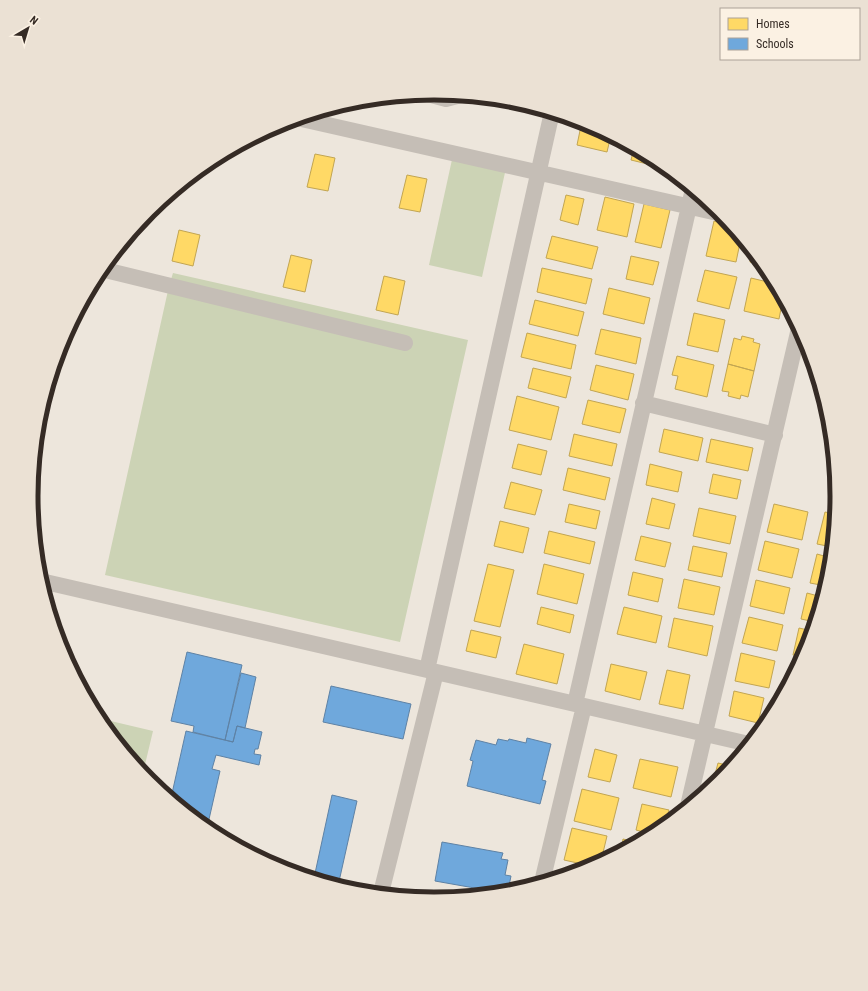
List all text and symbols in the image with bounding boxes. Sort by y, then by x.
north arrow [8,8,48,48]
legend [720,8,860,60]
text: N [27,13,41,28]
text: Homes [756,17,790,31]
text: Schools [756,37,794,51]

